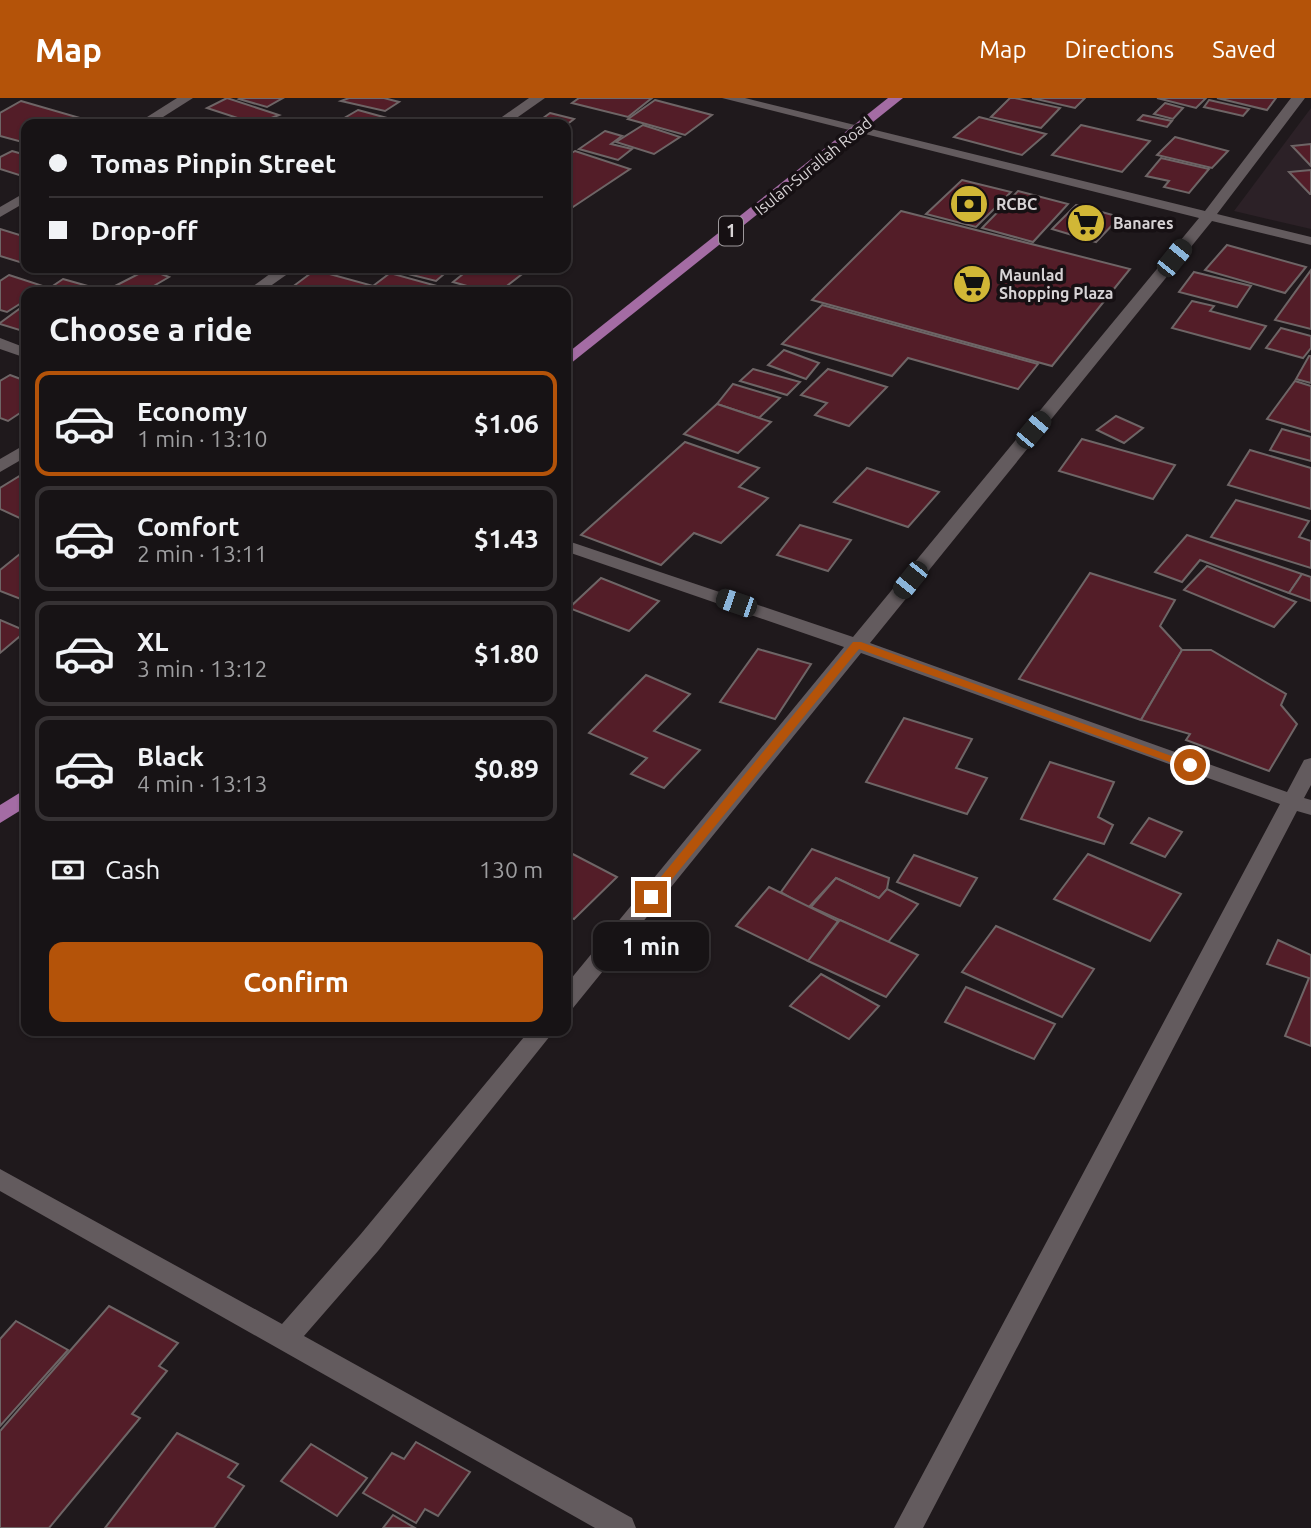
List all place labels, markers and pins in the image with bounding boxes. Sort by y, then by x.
bank icon: RCBC [948,183,990,225]
place label: RCBC [996,195,1037,213]
supermarket icon: Banares [1065,202,1107,244]
place label: Banares [1113,214,1174,232]
supermarket icon: Maunlad Shopping Plaza [951,263,993,305]
place label: Maunlad Shopping Plaza [999,266,1113,302]

